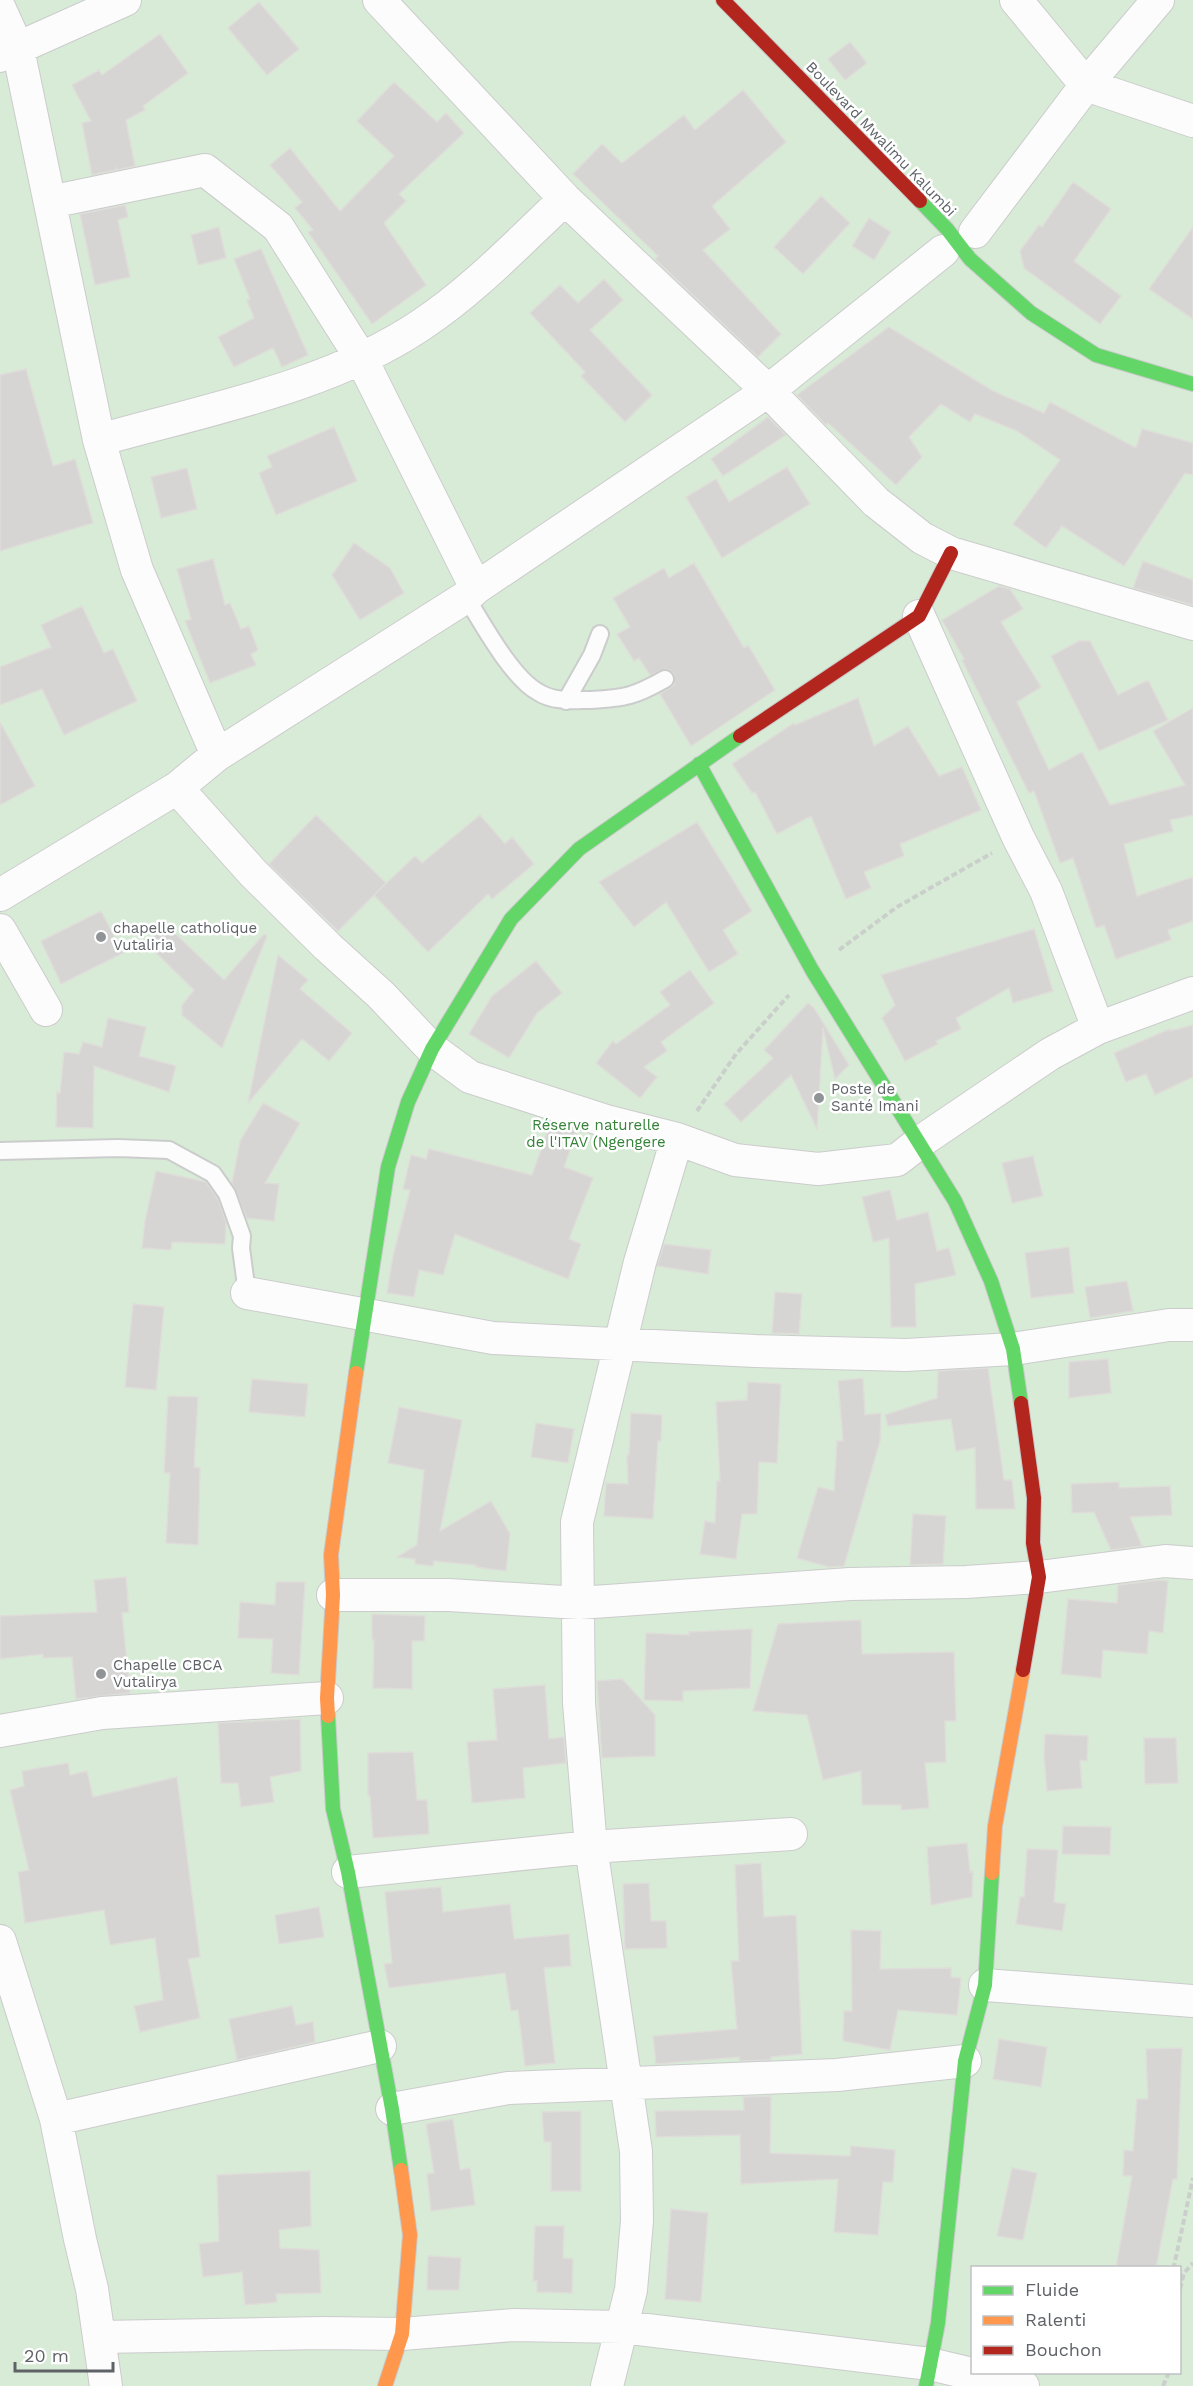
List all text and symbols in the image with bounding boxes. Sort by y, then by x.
street label: Boulevard Mwalimu Kalumbi [802,58,960,220]
place label: chapelle catholique Vutaliria [113,919,257,954]
marker: chapelle catholique Vutaliria [94,930,108,944]
place label: Poste de Santé Imani [831,1080,919,1115]
marker: Poste de Santé Imani [812,1091,826,1105]
park label: Réserve naturelle de l'ITAV (Ngengere [526,1116,666,1151]
place label: Chapelle CBCA Vutalirya [113,1656,222,1691]
marker: Chapelle CBCA Vutalirya [94,1667,108,1681]
legend [971,2266,1181,2374]
text: Fluide [1025,2279,1079,2300]
text: Ralenti [1025,2309,1086,2330]
scale bar [15,2335,112,2373]
text: Bouchon [1025,2339,1102,2360]
text: 20 m [24,2345,69,2366]

